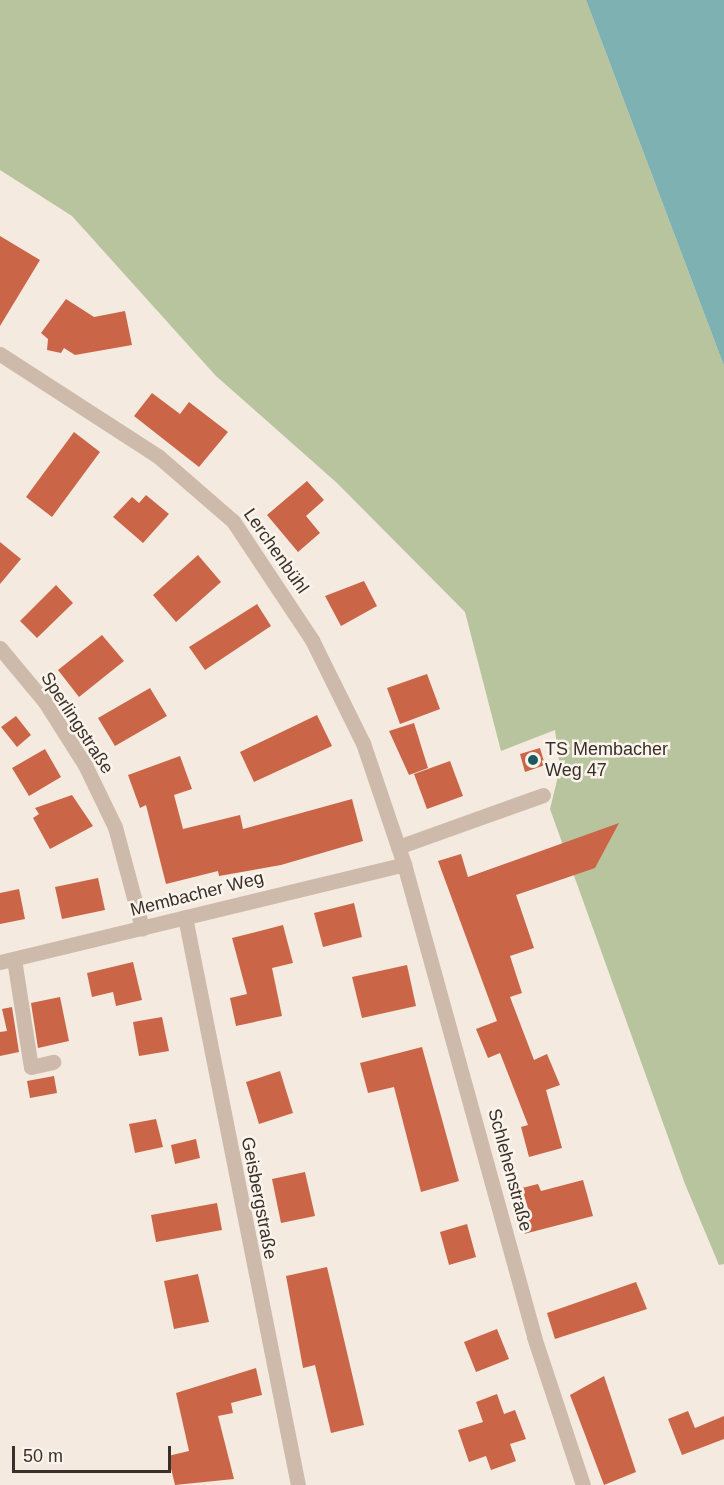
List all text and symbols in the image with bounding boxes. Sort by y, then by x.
street label: Lerchenbühl [239,504,313,598]
street label: Sperlingstraße [36,668,118,778]
place label: TS Membacher Weg 47 [545,739,668,782]
marker: TS Membacher Weg 47 [526,753,540,767]
street label: Membacher Weg [128,867,266,921]
street label: Schlehenstraße [483,1106,537,1234]
street label: Geisbergstraße [237,1135,281,1261]
scale bar [15,1434,174,1472]
text: 50 m [23,1446,63,1466]

